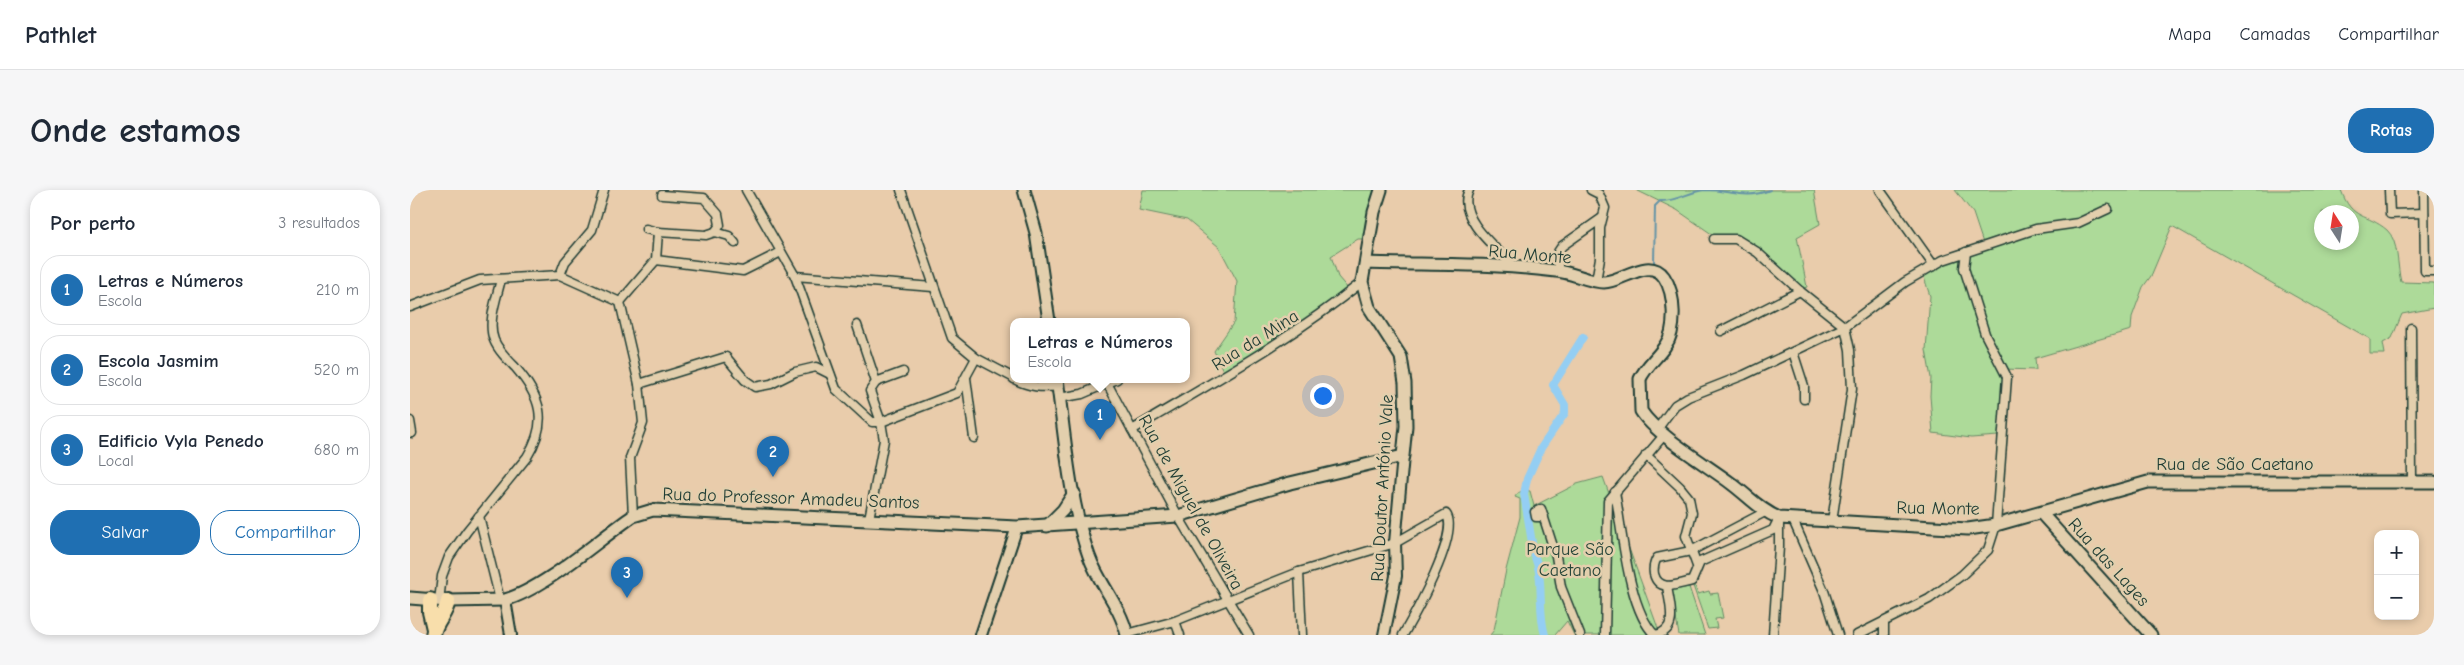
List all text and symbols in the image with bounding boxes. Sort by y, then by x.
text: Pathlet [25,21,96,49]
text: Mapa [2168,24,2211,45]
text: Camadas [2239,24,2310,45]
text: Compartilhar [2338,24,2439,45]
button: Rotas [2348,108,2434,153]
text: Onde estamos [30,110,241,151]
north arrow [2314,205,2359,250]
text: Por perto [50,211,135,235]
text: 3 resultados [278,214,360,232]
street label: Rua Monte [1487,240,1572,269]
text: Letras e Números [98,270,243,292]
text: 1 [64,281,70,299]
text: 210 m [316,281,359,299]
text: Escola [98,292,142,310]
street label: Rua da Mina [1208,305,1303,375]
popup [1010,318,1190,383]
text: Letras e Números [1028,331,1172,353]
text: Escola Jasmim [98,350,219,372]
text: Escola [1028,353,1072,371]
text: 2 [63,361,71,379]
text: 520 m [314,361,359,379]
text: Escola [98,372,142,390]
your location [1310,383,1336,409]
street label: Rua Doutor António Vale [1367,394,1398,582]
pin: 1 [1084,399,1116,440]
street label: Rua de Miguel de Oliveira [1134,411,1248,594]
text: Edificio Vyla Penedo [98,430,264,452]
pin: 2 [757,436,789,477]
text: 3 [63,441,71,459]
text: 680 m [314,441,359,459]
text: Local [98,452,134,470]
street label: Rua de São Caetano [2156,454,2314,475]
street label: Rua do Professor Amadeu Santos [662,484,920,513]
street label: Rua Monte [1896,497,1980,520]
button: Salvar [50,510,200,555]
button: Compartilhar [210,510,360,555]
street label: Rua das Lages [2063,514,2154,611]
map controls [2374,530,2419,620]
button: + [2374,530,2419,575]
park label: Parque São Caetano [1526,539,1614,581]
pin: 3 [611,557,643,598]
button: − [2374,575,2419,620]

